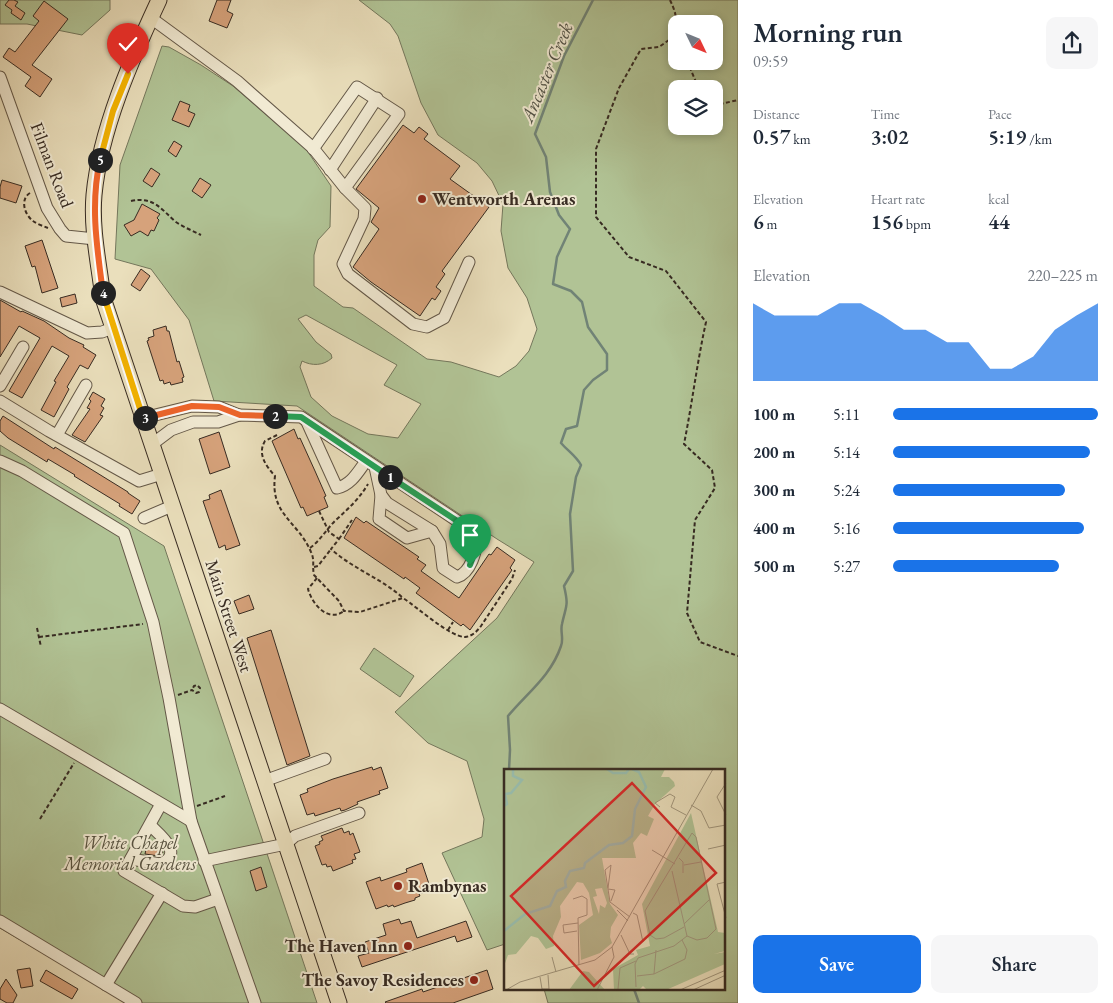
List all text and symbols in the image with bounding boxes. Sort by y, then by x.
text: Morning run [753,14,903,50]
north arrow [668,15,722,70]
map controls [668,15,723,135]
button: share [1046,17,1098,69]
water label: Ancaster Creek [513,18,579,128]
pin [107,23,149,74]
icon: check [114,30,142,58]
text: 09:59 [753,51,788,72]
button: layers [668,80,723,135]
text: Distance [753,105,800,123]
text: Time [871,105,900,123]
text: Pace [988,105,1012,123]
street label: Filman Road [26,119,80,212]
text: 0.57 [753,123,790,150]
text: 3:02 [871,123,909,150]
text: 5:19 [988,123,1026,150]
text: km [790,130,811,148]
text: /km [1026,130,1052,148]
pin: 5 [88,148,112,172]
text: 5 [97,151,104,169]
place label: Wentworth Arenas [432,187,575,210]
text: Elevation [753,190,803,208]
text: Heart rate [871,190,925,208]
text: kcal [988,190,1009,208]
marker: Wentworth Arenas [416,193,428,205]
text: 6 [753,208,764,235]
text: 156 [871,208,903,235]
text: 44 [988,208,1010,235]
text: m [764,215,777,233]
text: bpm [903,215,931,233]
text: Elevation [753,265,811,286]
text: 220–225 m [1027,265,1098,286]
pin: 4 [90,280,116,306]
text: 4 [100,284,107,302]
pin: 2 [262,404,288,428]
text: 100 m [753,404,795,425]
text: 5:11 [833,404,860,425]
pin: 3 [132,406,158,430]
text: 2 [272,407,279,425]
text: 3 [142,409,149,427]
text: 200 m [753,442,795,463]
text: 5:14 [833,442,860,463]
pin: 1 [378,464,402,490]
text: 1 [387,468,394,486]
text: 300 m [753,480,795,501]
text: 5:24 [833,480,860,501]
pin [449,514,491,565]
text: 400 m [753,518,795,539]
text: 5:16 [833,518,860,539]
icon: arrive [456,521,484,549]
text: 500 m [753,556,795,577]
text: 5:27 [833,556,860,577]
street label: Main Street West [200,557,259,675]
inset map [504,769,726,990]
park label: White Chapel Memorial Gardens [63,831,197,875]
place label: Rambynas [408,874,487,897]
marker: Rambynas [392,880,404,892]
place label: The Haven Inn [285,934,398,957]
button: Save [753,935,921,993]
button: Share [931,935,1098,993]
marker: The Haven Inn [402,940,414,952]
place label: The Savoy Residences [302,968,464,991]
marker: The Savoy Residences [468,974,480,986]

